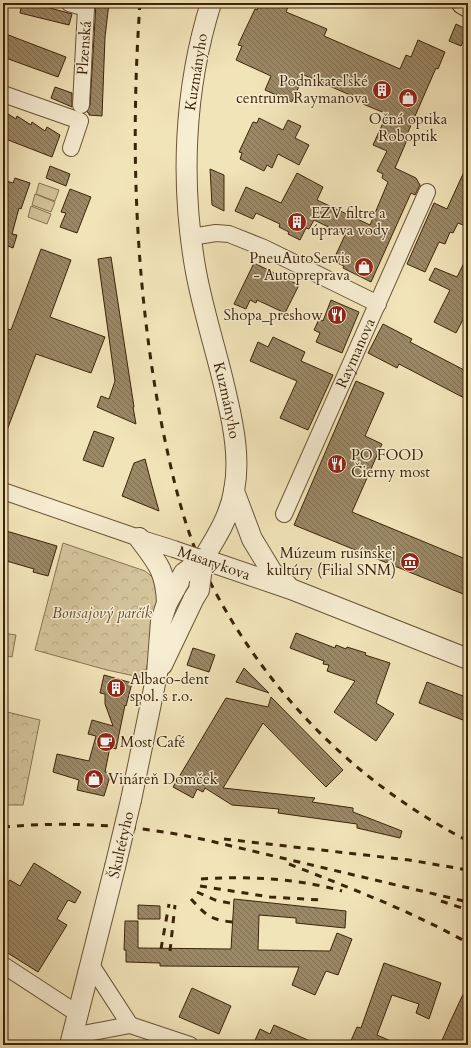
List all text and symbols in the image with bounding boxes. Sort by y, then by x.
street label: Plzenská [72,20,96,76]
street label: Kuzmányho [180,32,212,112]
place label: Podnikateľské centrum Raymanova [236,71,369,108]
building icon: Podnikateľské centrum Raymanova [371,79,393,101]
shop icon: Očná optika Roboptik [397,87,419,109]
place label: Očná optika Roboptik [369,109,448,146]
place label: EZV filtre a úprava vody [311,203,389,240]
building icon: EZV filtre a úprava vody [286,211,308,233]
place label: PneuAutoServis - Autopreprava [249,248,351,285]
shop icon: PneuAutoServis - Autopreprava [353,256,375,278]
restaurant icon: Shopa_preshow [326,304,348,326]
place label: Shopa_preshow [224,305,323,325]
street label: Raymanova [331,314,380,391]
street label: Kuzmányho [209,360,245,440]
place label: PO FOOD Čierny most [351,445,430,482]
restaurant icon: PO FOOD Čierny most [326,453,348,475]
street label: Masarykova [175,541,254,585]
place label: Múzeum rusínskej kultúry (Filial SNM) [266,543,396,580]
museum icon: Múzeum rusínskej kultúry (Filial SNM) [399,551,421,573]
park label: Bonsajový parčík [52,603,153,623]
place label: Albaco-dent spol. s r.o. [130,669,209,706]
building icon: Albaco-dent spol. s r.o. [105,677,127,699]
cafe icon: Most Café [95,731,117,753]
place label: Most Café [120,732,186,752]
shop icon: Vináreň Domček [83,768,105,790]
place label: Vináreň Domček [108,769,218,789]
street label: Škultétyho [104,810,138,880]

